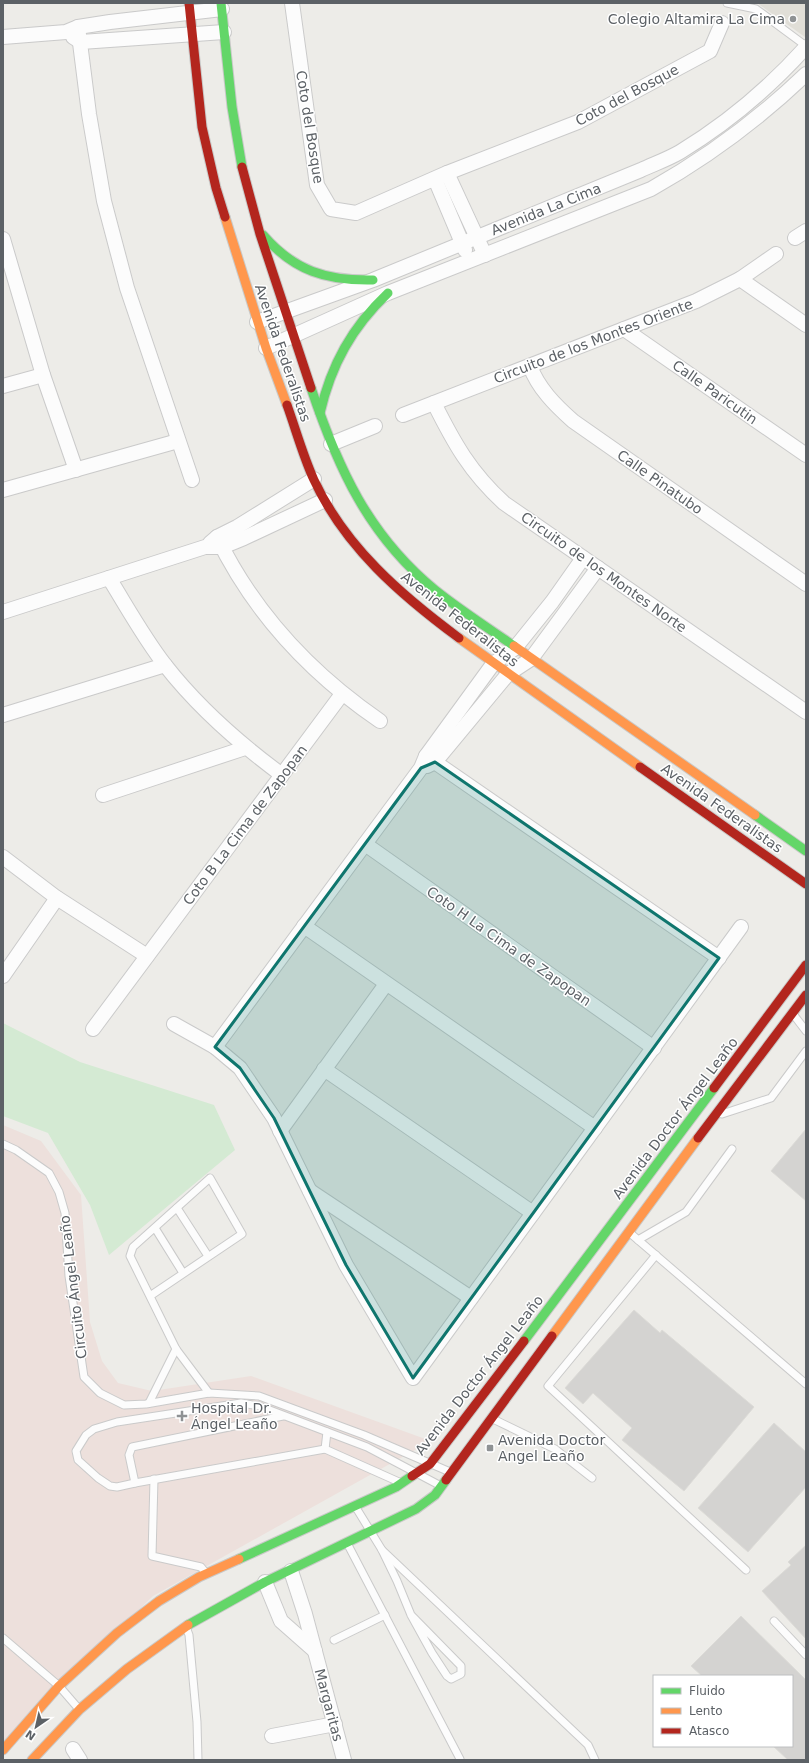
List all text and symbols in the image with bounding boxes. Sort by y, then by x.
place label: Colegio Altamira La Cima [608,11,785,27]
marker: Colegio Altamira La Cima [788,14,798,24]
street label: Coto del Bosque [573,61,681,129]
street label: Coto del Bosque [293,69,327,185]
street label: Avenida La Cima [489,180,603,238]
street label: Avenida Federalistas [252,282,314,424]
street label: Circuito de los Montes Oriente [491,296,695,386]
street label: Calle Paricutin [669,357,761,427]
street label: Calle Pinatubo [614,447,706,517]
street label: Circuito de los Montes Norte [518,509,690,635]
street label: Avenida Federalistas [398,568,522,670]
street label: Coto B La Cima de Zapopan [180,742,310,908]
street label: Avenida Federalistas [658,760,786,856]
street label: Coto H La Cima de Zapopan [424,883,594,1009]
street label: Avenida Doctor Ángel Leaño [609,1034,741,1202]
street label: Circuito Ángel Leaño [56,1214,90,1360]
street label: Avenida Doctor Ángel Leaño [412,1292,546,1458]
place label: Hospital Dr. Ángel Leaño [191,1400,277,1432]
marker: Hospital Dr. Ángel Leaño [176,1410,188,1422]
place label: Avenida Doctor Angel Leaño [498,1432,605,1464]
marker: Avenida Doctor Angel Leaño [485,1443,495,1453]
street label: Margaritas [312,1667,346,1743]
legend [653,1675,793,1747]
text: Fluido [689,1684,725,1698]
text: Lento [689,1704,723,1718]
north arrow [16,1707,56,1747]
text: Atasco [689,1724,729,1738]
text: N [23,1727,38,1743]

